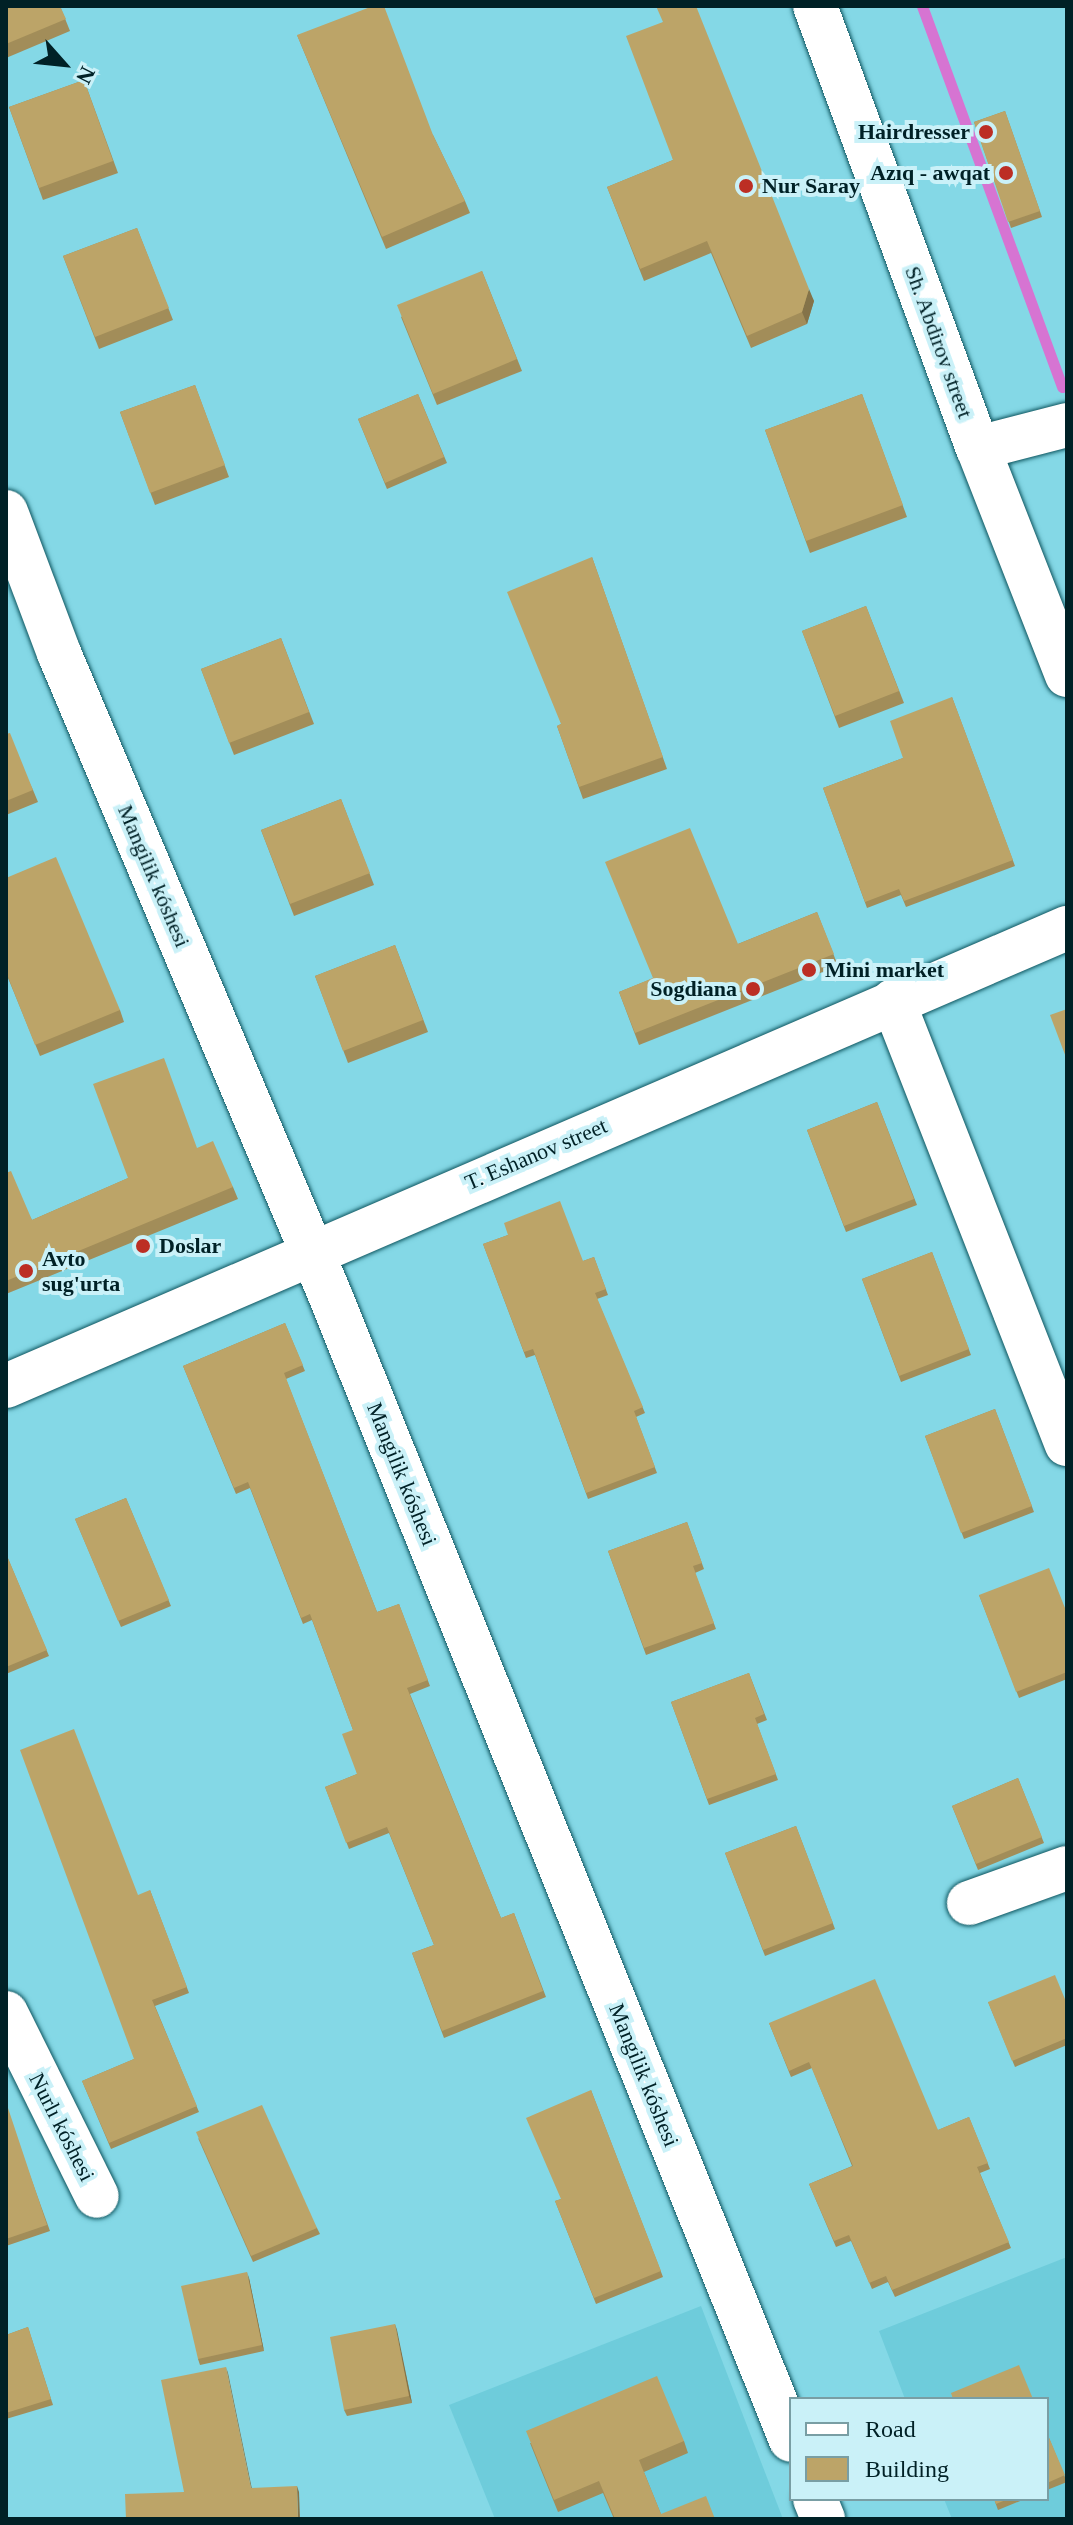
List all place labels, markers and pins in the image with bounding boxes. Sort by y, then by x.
place label: Hairdresser [858,119,970,145]
marker: Hairdresser [977,123,995,141]
place label: Azıq - awqat [870,160,990,186]
marker: Azıq - awqat [997,164,1015,182]
place label: Nur Saray [762,173,860,199]
marker: Nur Saray [737,177,755,195]
place label: Mini market [825,957,944,983]
marker: Mini market [800,961,818,979]
place label: Sogdiana [650,976,737,1002]
marker: Sogdiana [744,980,762,998]
place label: Doslar [159,1233,221,1259]
marker: Doslar [134,1237,152,1255]
place label: Avto sug'urta [42,1245,120,1296]
marker: Avto sug'urta [17,1262,35,1280]

